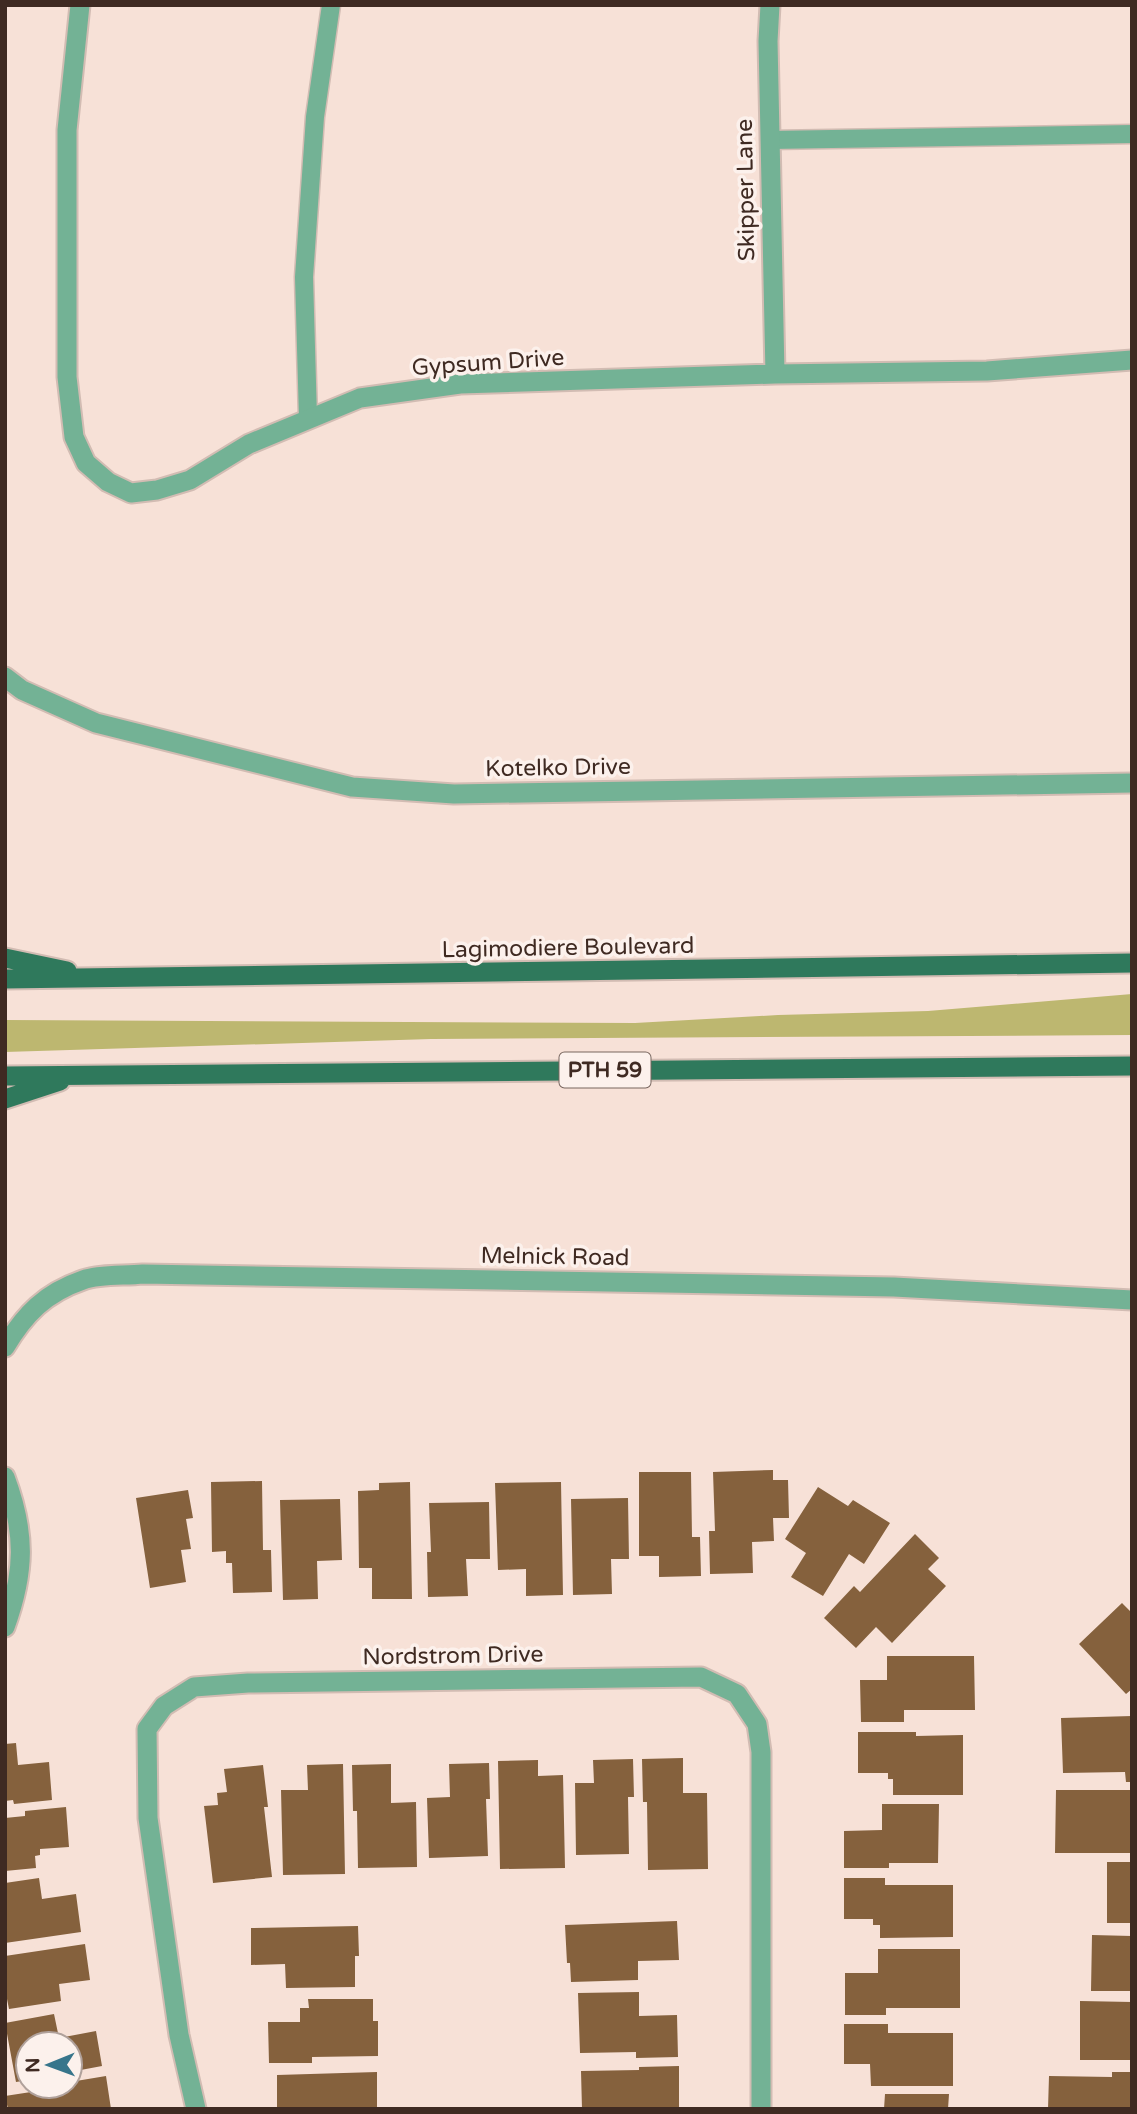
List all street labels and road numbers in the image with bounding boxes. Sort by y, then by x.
street label: Skipper Lane [731,119,761,261]
street label: Gypsum Drive [411,344,565,382]
street label: Kotelko Drive [485,753,631,783]
street label: Lagimodiere Boulevard [441,932,695,964]
road number: PTH 59 [560,1052,650,1088]
street label: Melnick Road [480,1242,630,1272]
street label: Nordstrom Drive [362,1640,544,1672]

